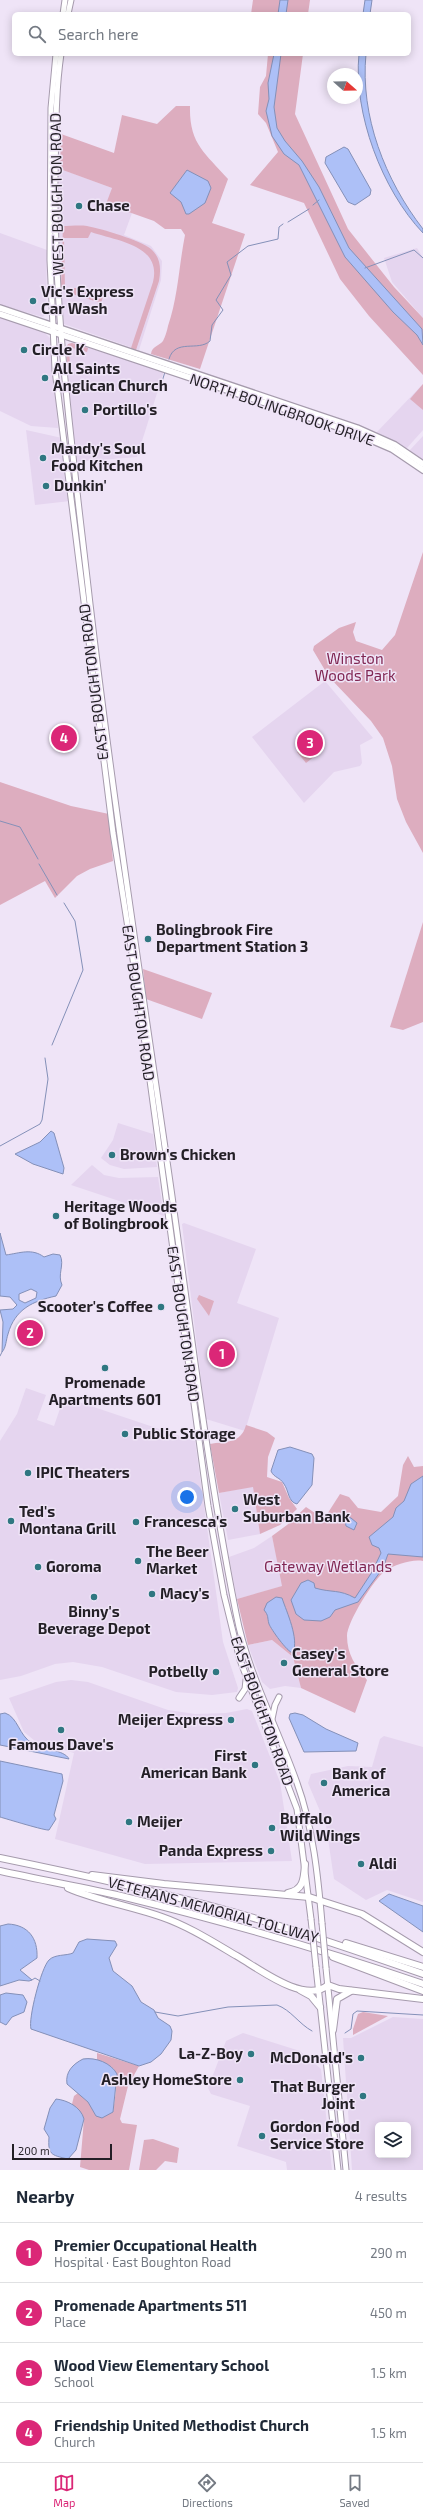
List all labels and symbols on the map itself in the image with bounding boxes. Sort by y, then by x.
north arrow [327,68,363,104]
street label: WEST BOUGHTON ROAD [46,113,66,275]
place label: Chase [87,196,130,214]
marker: Chase [74,201,84,211]
place label: Vic's Express Car Wash [41,282,134,317]
marker: Vic's Express Car Wash [28,296,38,306]
place label: Circle K [32,340,85,358]
marker: Circle K [19,345,29,355]
place label: All Saints Anglican Church [53,359,168,394]
street label: NORTH BOLINGBROOK DRIVE [188,369,377,449]
marker: All Saints Anglican Church [40,373,50,383]
place label: Portillo's [93,400,157,418]
marker: Portillo's [80,405,90,415]
place label: Mandy's Soul Food Kitchen [51,439,146,474]
marker: Mandy's Soul Food Kitchen [38,453,48,463]
place label: Dunkin' [54,476,107,494]
marker: Dunkin' [41,481,51,491]
street label: EAST BOUGHTON ROAD [74,603,112,761]
park label: Winston Woods Park [314,649,396,684]
pin: 4 [51,723,77,753]
pin: 3 [297,728,323,758]
place label: Bolingbrook Fire Department Station 3 [156,920,308,955]
street label: EAST BOUGHTON ROAD [119,924,159,1082]
marker: Bolingbrook Fire Department Station 3 [143,934,153,944]
place label: Brown's Chicken [120,1145,236,1163]
marker: Brown's Chicken [107,1150,117,1160]
place label: Heritage Woods of Bolingbrook [64,1197,177,1232]
marker: Heritage Woods of Bolingbrook [51,1211,61,1221]
street label: EAST BOUGHTON ROAD [164,1245,204,1403]
place label: Scooter's Coffee [38,1297,153,1315]
marker: Scooter's Coffee [156,1302,166,1312]
pin: 2 [17,1318,43,1348]
pin: 1 [209,1339,235,1369]
marker: Promenade Apartments 601 [100,1363,110,1373]
place label: Promenade Apartments 601 [49,1373,161,1408]
place label: Public Storage [133,1424,236,1442]
marker: Public Storage [120,1429,130,1439]
place label: IPIC Theaters [36,1463,130,1481]
marker: IPIC Theaters [23,1468,33,1478]
your location [177,1487,197,1507]
place label: West Suburban Bank [243,1490,351,1525]
place label: Ted's Montana Grill [19,1502,116,1537]
marker: West Suburban Bank [230,1504,240,1514]
place label: Francesca's [144,1512,227,1530]
marker: Ted's Montana Grill [6,1516,16,1526]
marker: Francesca's [131,1517,141,1527]
place label: The Beer Market [146,1542,209,1577]
marker: The Beer Market [133,1556,143,1566]
place label: Goroma [46,1557,101,1575]
park label: Gateway Wetlands [264,1557,392,1575]
marker: Goroma [33,1562,43,1572]
place label: Macy's [160,1584,210,1603]
marker: Macy's [147,1589,157,1599]
marker: Binny's Beverage Depot [89,1592,99,1602]
place label: Binny's Beverage Depot [38,1602,150,1637]
street label: EAST BOUGHTON ROAD [228,1634,298,1788]
place label: Casey's General Store [292,1644,389,1679]
marker: Casey's General Store [279,1658,289,1668]
place label: Potbelly [148,1662,209,1681]
marker: Potbelly [211,1667,221,1677]
place label: Meijer Express [118,1710,223,1728]
marker: Meijer Express [226,1715,236,1725]
marker: Famous Dave's [56,1725,66,1735]
place label: Famous Dave's [8,1735,114,1753]
place label: First American Bank [141,1746,248,1781]
marker: First American Bank [250,1760,260,1770]
place label: Bank of America [332,1764,390,1799]
marker: Bank of America [319,1778,329,1788]
place label: Buffalo Wild Wings [280,1809,360,1844]
place label: Meijer [137,1812,183,1830]
marker: Meijer [124,1817,134,1827]
marker: Buffalo Wild Wings [267,1823,277,1833]
place label: Panda Express [159,1841,263,1859]
marker: Panda Express [266,1846,276,1856]
place label: Aldi [369,1854,397,1872]
marker: Aldi [356,1859,366,1869]
street label: VETERANS MEMORIAL TOLLWAY [106,1872,321,1946]
place label: La-Z-Boy [178,2044,244,2063]
place label: McDonald's [270,2048,353,2066]
marker: La-Z-Boy [246,2049,256,2059]
marker: McDonald's [356,2053,366,2063]
place label: Ashley HomeStore [101,2070,232,2089]
marker: Ashley HomeStore [235,2075,245,2085]
place label: That Burger Joint [271,2077,356,2112]
marker: That Burger Joint [358,2091,368,2101]
place label: Gordon Food Service Store [270,2117,364,2152]
marker: Gordon Food Service Store [257,2131,267,2141]
scale bar [12,2142,112,2161]

